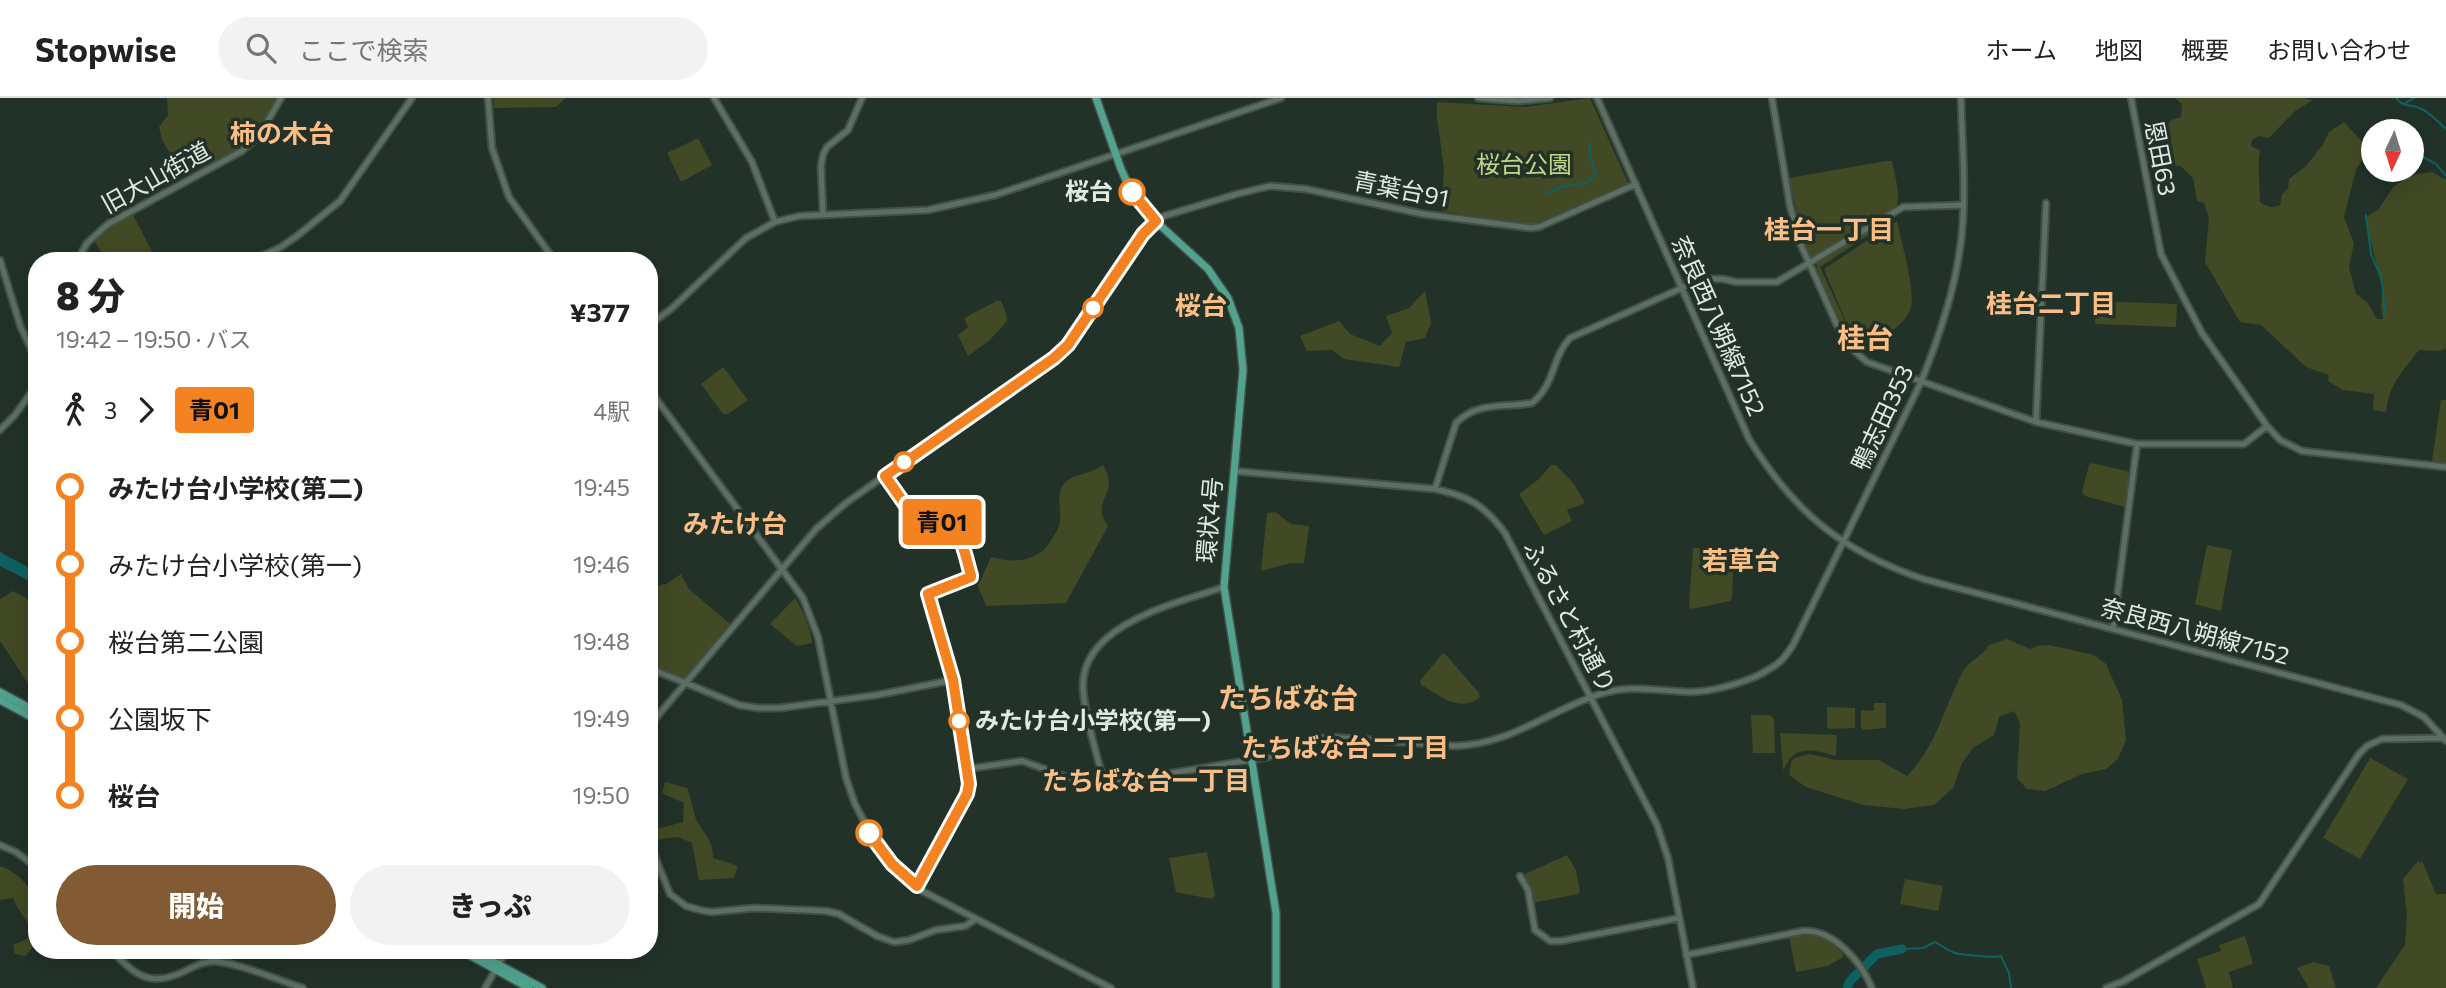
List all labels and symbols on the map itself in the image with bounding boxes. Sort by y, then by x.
district label: 柿の木台 [230,117,334,148]
street label: 恩田63 [2140,118,2183,198]
north arrow [2361,119,2424,182]
street label: 旧大山街道 [96,135,215,218]
park label: 桜台公園 [1476,149,1572,178]
street label: 青葉台91 [1351,165,1452,212]
place label: 桜台 [1065,176,1113,205]
marker: 桜台 [1119,179,1145,205]
district label: 桂台一丁目 [1764,213,1894,244]
street label: 奈良西八朔線7152 [1667,231,1772,420]
district label: 桂台二丁目 [1986,287,2116,318]
district label: 桜台 [1175,289,1227,320]
unlabelled marker [1083,298,1103,318]
district label: 桂台 [1837,320,1893,354]
street label: 鴨志田353 [1845,360,1919,475]
unlabelled marker [894,452,914,472]
street label: 環状4号 [1190,476,1227,564]
line badge: 青01 [902,499,982,545]
district label: みたけ台 [683,507,787,538]
street label: ふるさと村通り [1518,535,1623,697]
district label: 若草台 [1702,544,1780,575]
street label: 奈良西八朔線7152 [2098,591,2293,670]
district label: たちばな台 [1218,680,1358,714]
place label: みたけ台小学校(第一) [975,705,1211,734]
marker: みたけ台小学校(第一) [949,711,969,731]
district label: たちばな台二丁目 [1241,731,1449,762]
district label: たちばな台一丁目 [1042,764,1250,795]
unlabelled marker [856,820,882,846]

